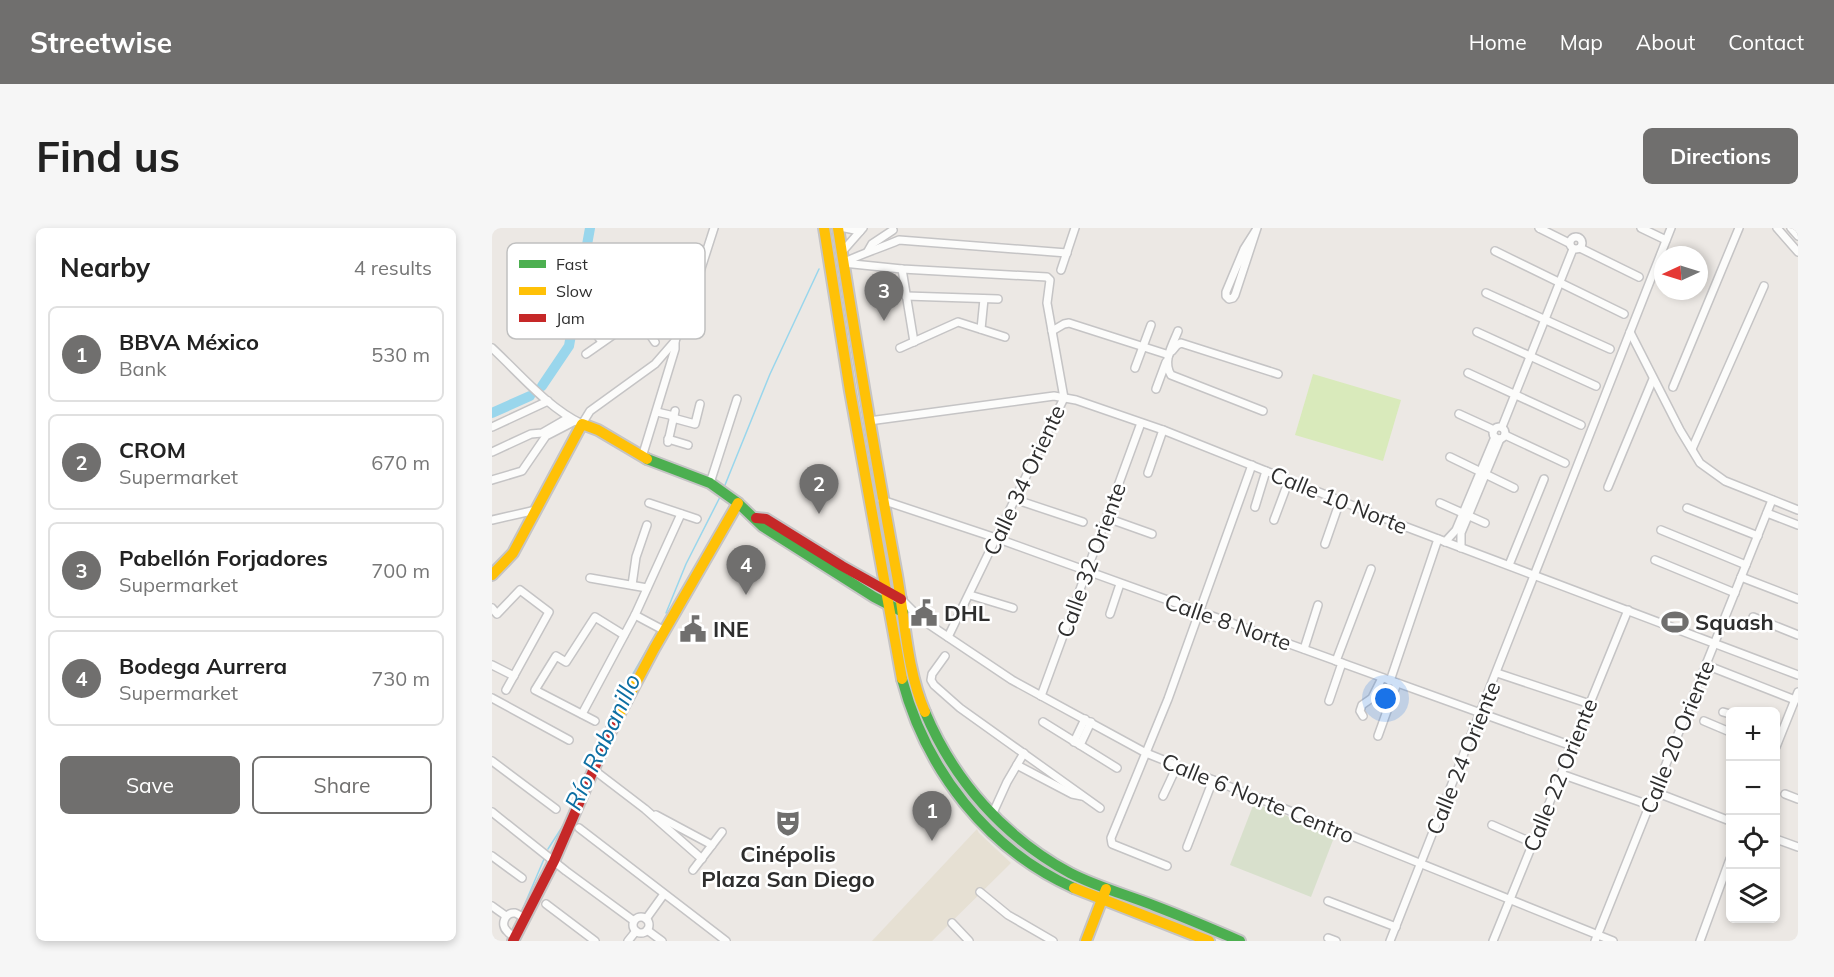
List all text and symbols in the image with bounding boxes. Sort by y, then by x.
text: Streetwise [30,25,172,60]
text: Home [1469,29,1527,55]
text: Map [1560,29,1603,55]
text: About [1636,29,1695,55]
text: Contact [1728,29,1804,55]
button: Directions [1643,128,1798,184]
text: Find us [36,130,180,183]
legend [507,243,705,339]
north arrow [1654,246,1708,300]
text: Nearby [60,251,150,284]
text: Fast [556,254,588,274]
text: 4 results [354,255,432,280]
pin: 3 [864,272,904,321]
text: Slow [556,281,593,301]
text: Jam [556,308,585,328]
text: BBVA México [119,328,259,356]
text: 1 [76,342,88,367]
text: 530 m [371,342,430,367]
text: Bank [119,356,167,381]
street label: Calle 34 Oriente [977,400,1071,560]
text: CROM [119,436,186,464]
text: 2 [76,450,88,475]
text: 670 m [371,450,430,475]
street label: Calle 10 Norte [1266,460,1412,540]
text: Supermarket [119,464,238,489]
pin: 2 [800,464,838,514]
street label: Calle 32 Oriente [1050,479,1132,641]
text: Pabellón Forjadores [119,544,328,572]
pin: 4 [726,546,766,595]
text: 3 [76,558,88,583]
text: 700 m [371,558,430,583]
text: Supermarket [119,572,238,597]
street label: Calle 8 Norte [1161,587,1295,657]
public building icon: DHL [909,598,939,628]
place label: DHL [944,599,990,627]
sports icon: Squash [1660,607,1690,637]
place label: Squash [1695,608,1774,636]
public building icon: INE [678,614,708,644]
place label: INE [713,615,749,643]
text: Bodega Aurrera [119,652,287,680]
street label: Calle 20 Oriente [1634,656,1720,818]
text: 4 [76,666,88,691]
text: 730 m [371,666,430,691]
water label: Río Rabanillo [557,669,647,815]
street label: Calle 24 Oriente [1420,677,1506,839]
text: Supermarket [119,680,238,705]
your location [1371,684,1400,713]
street label: Calle 22 Oriente [1517,694,1603,856]
map controls [1726,707,1780,923]
button: + [1726,707,1780,761]
street label: Calle 6 Norte Centro [1158,747,1358,849]
button: Save [60,756,240,814]
button: Share [252,756,432,814]
button: − [1726,761,1780,815]
pin: 1 [912,792,952,841]
theatre icon: Cinépolis Plaza San Diego [773,808,803,838]
button: locate [1726,815,1780,869]
place label: Cinépolis Plaza San Diego [701,840,875,893]
button: layers [1726,869,1780,923]

